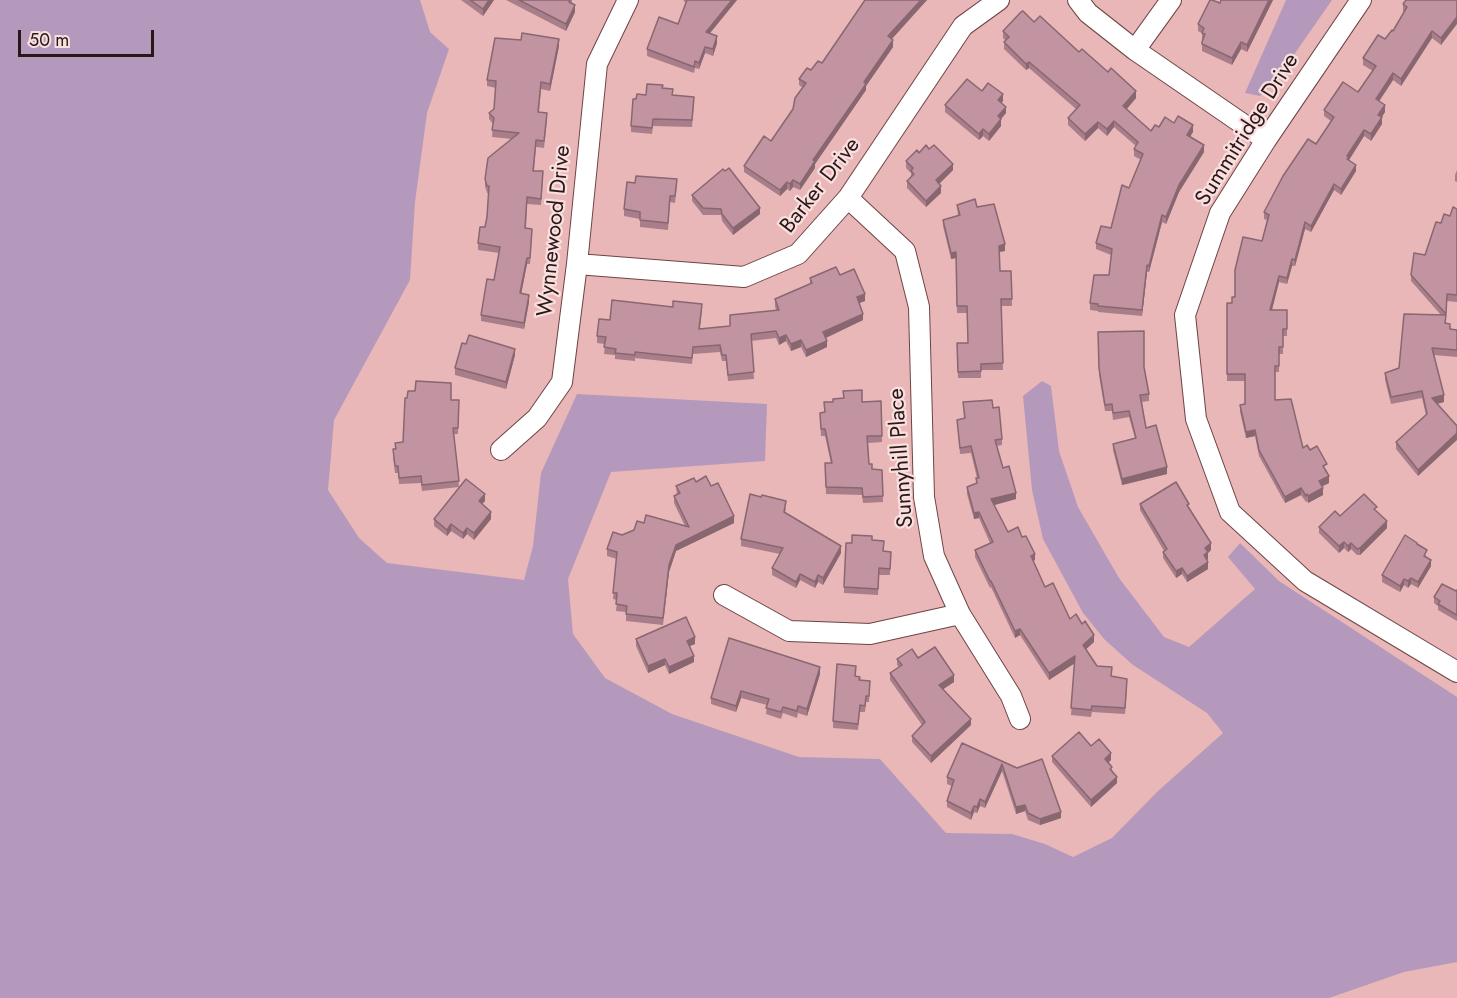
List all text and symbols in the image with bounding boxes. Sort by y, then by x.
scale bar [21,18,158,56]
text: 50 m [29,27,69,53]
street label: Summitridge Drive [1191,49,1305,211]
street label: Barker Drive [775,133,867,239]
street label: Wynnewood Drive [533,144,577,318]
street label: Sunnyhill Place [884,387,920,529]

